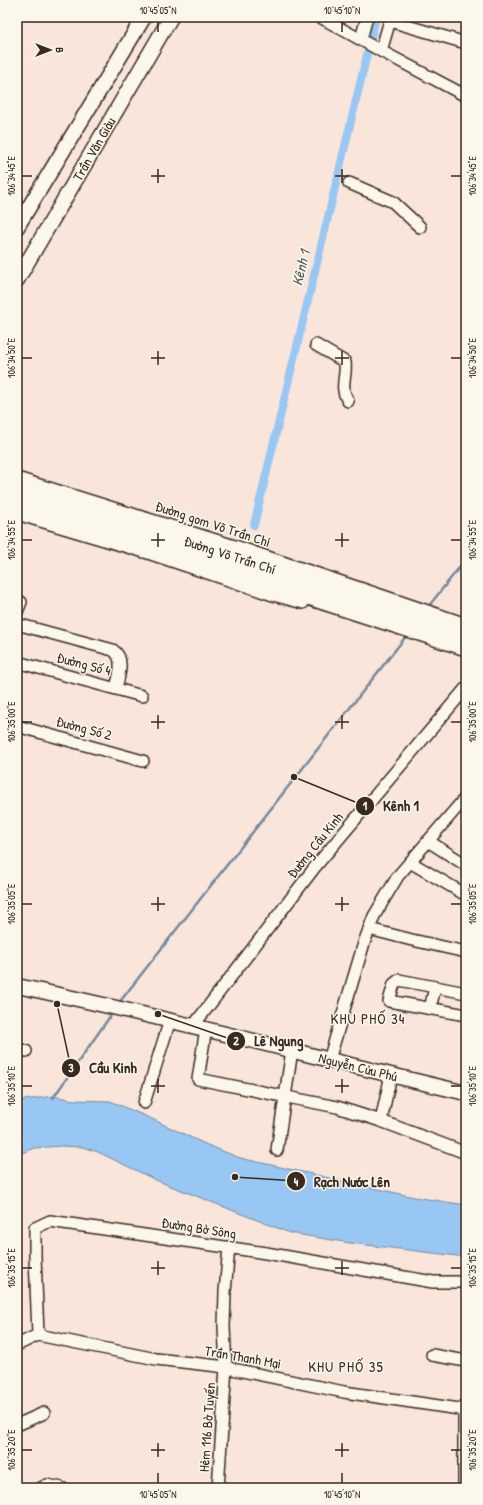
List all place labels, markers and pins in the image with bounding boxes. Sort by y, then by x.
callout: Kênh 1 [355,792,427,819]
callout: Lê Ngung [226,1028,311,1055]
callout: Cầu Kinh [61,1054,145,1081]
callout: Rạch Nước Lên [286,1168,398,1195]

